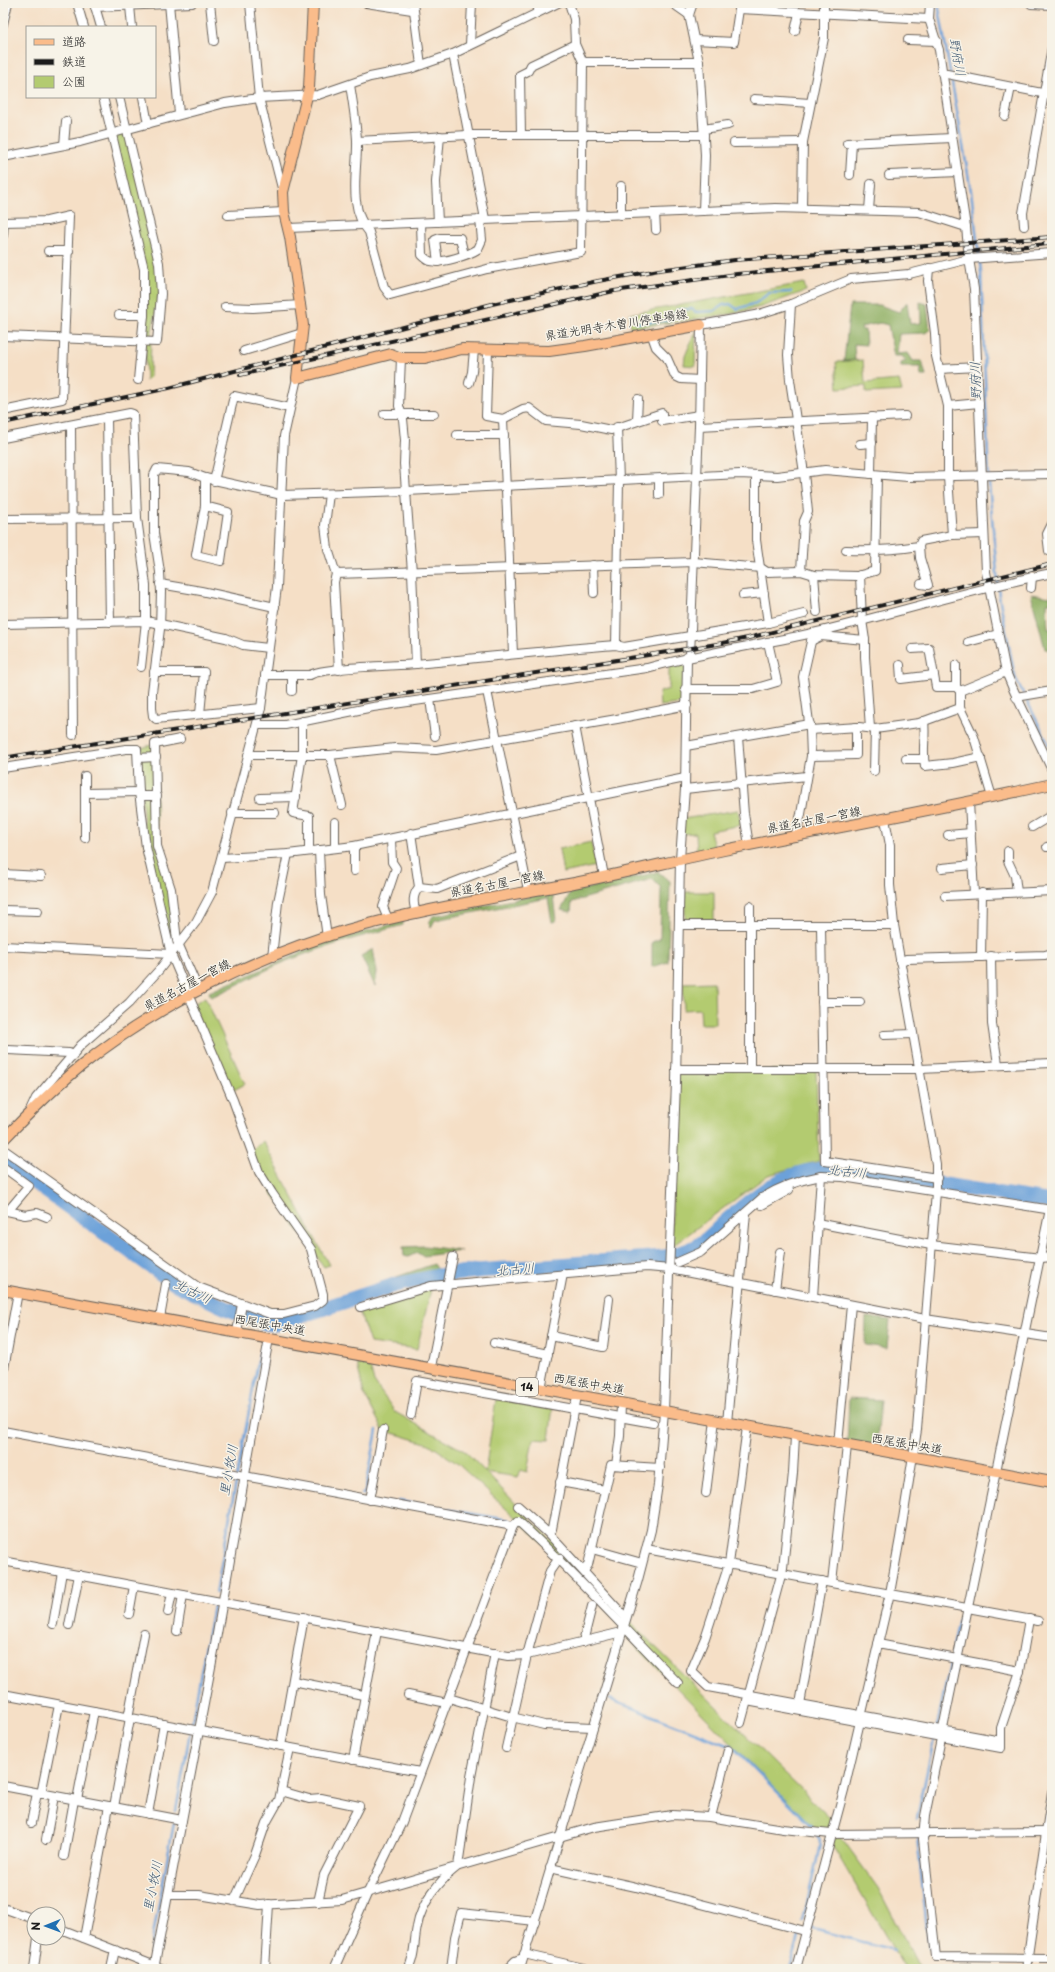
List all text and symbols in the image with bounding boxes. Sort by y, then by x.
legend [26,26,156,98]
text: 道路 [62,32,86,50]
water label: 野府川 [946,36,971,78]
text: 鉄道 [62,52,86,70]
text: 公園 [62,72,86,90]
street label: 県道光明寺木曽川停車場線 [543,304,688,344]
water label: 野府川 [964,361,985,401]
street label: 県道名古屋一宮線 [765,801,863,837]
street label: 県道名古屋一宮線 [448,865,546,901]
street label: 県道名古屋一宮線 [140,954,233,1015]
water label: 北古川 [827,1159,867,1182]
water label: 北古川 [495,1257,535,1280]
water label: 北古川 [172,1273,215,1308]
street label: 西尾張中央道 [233,1309,307,1339]
street label: 西尾張中央道 [552,1368,626,1398]
road number: 14 [516,1378,538,1396]
street label: 西尾張中央道 [870,1428,944,1458]
water label: 里小牧川 [214,1443,241,1497]
water label: 里小牧川 [137,1859,166,1913]
north arrow [26,1906,66,1946]
text: N [27,1921,44,1931]

